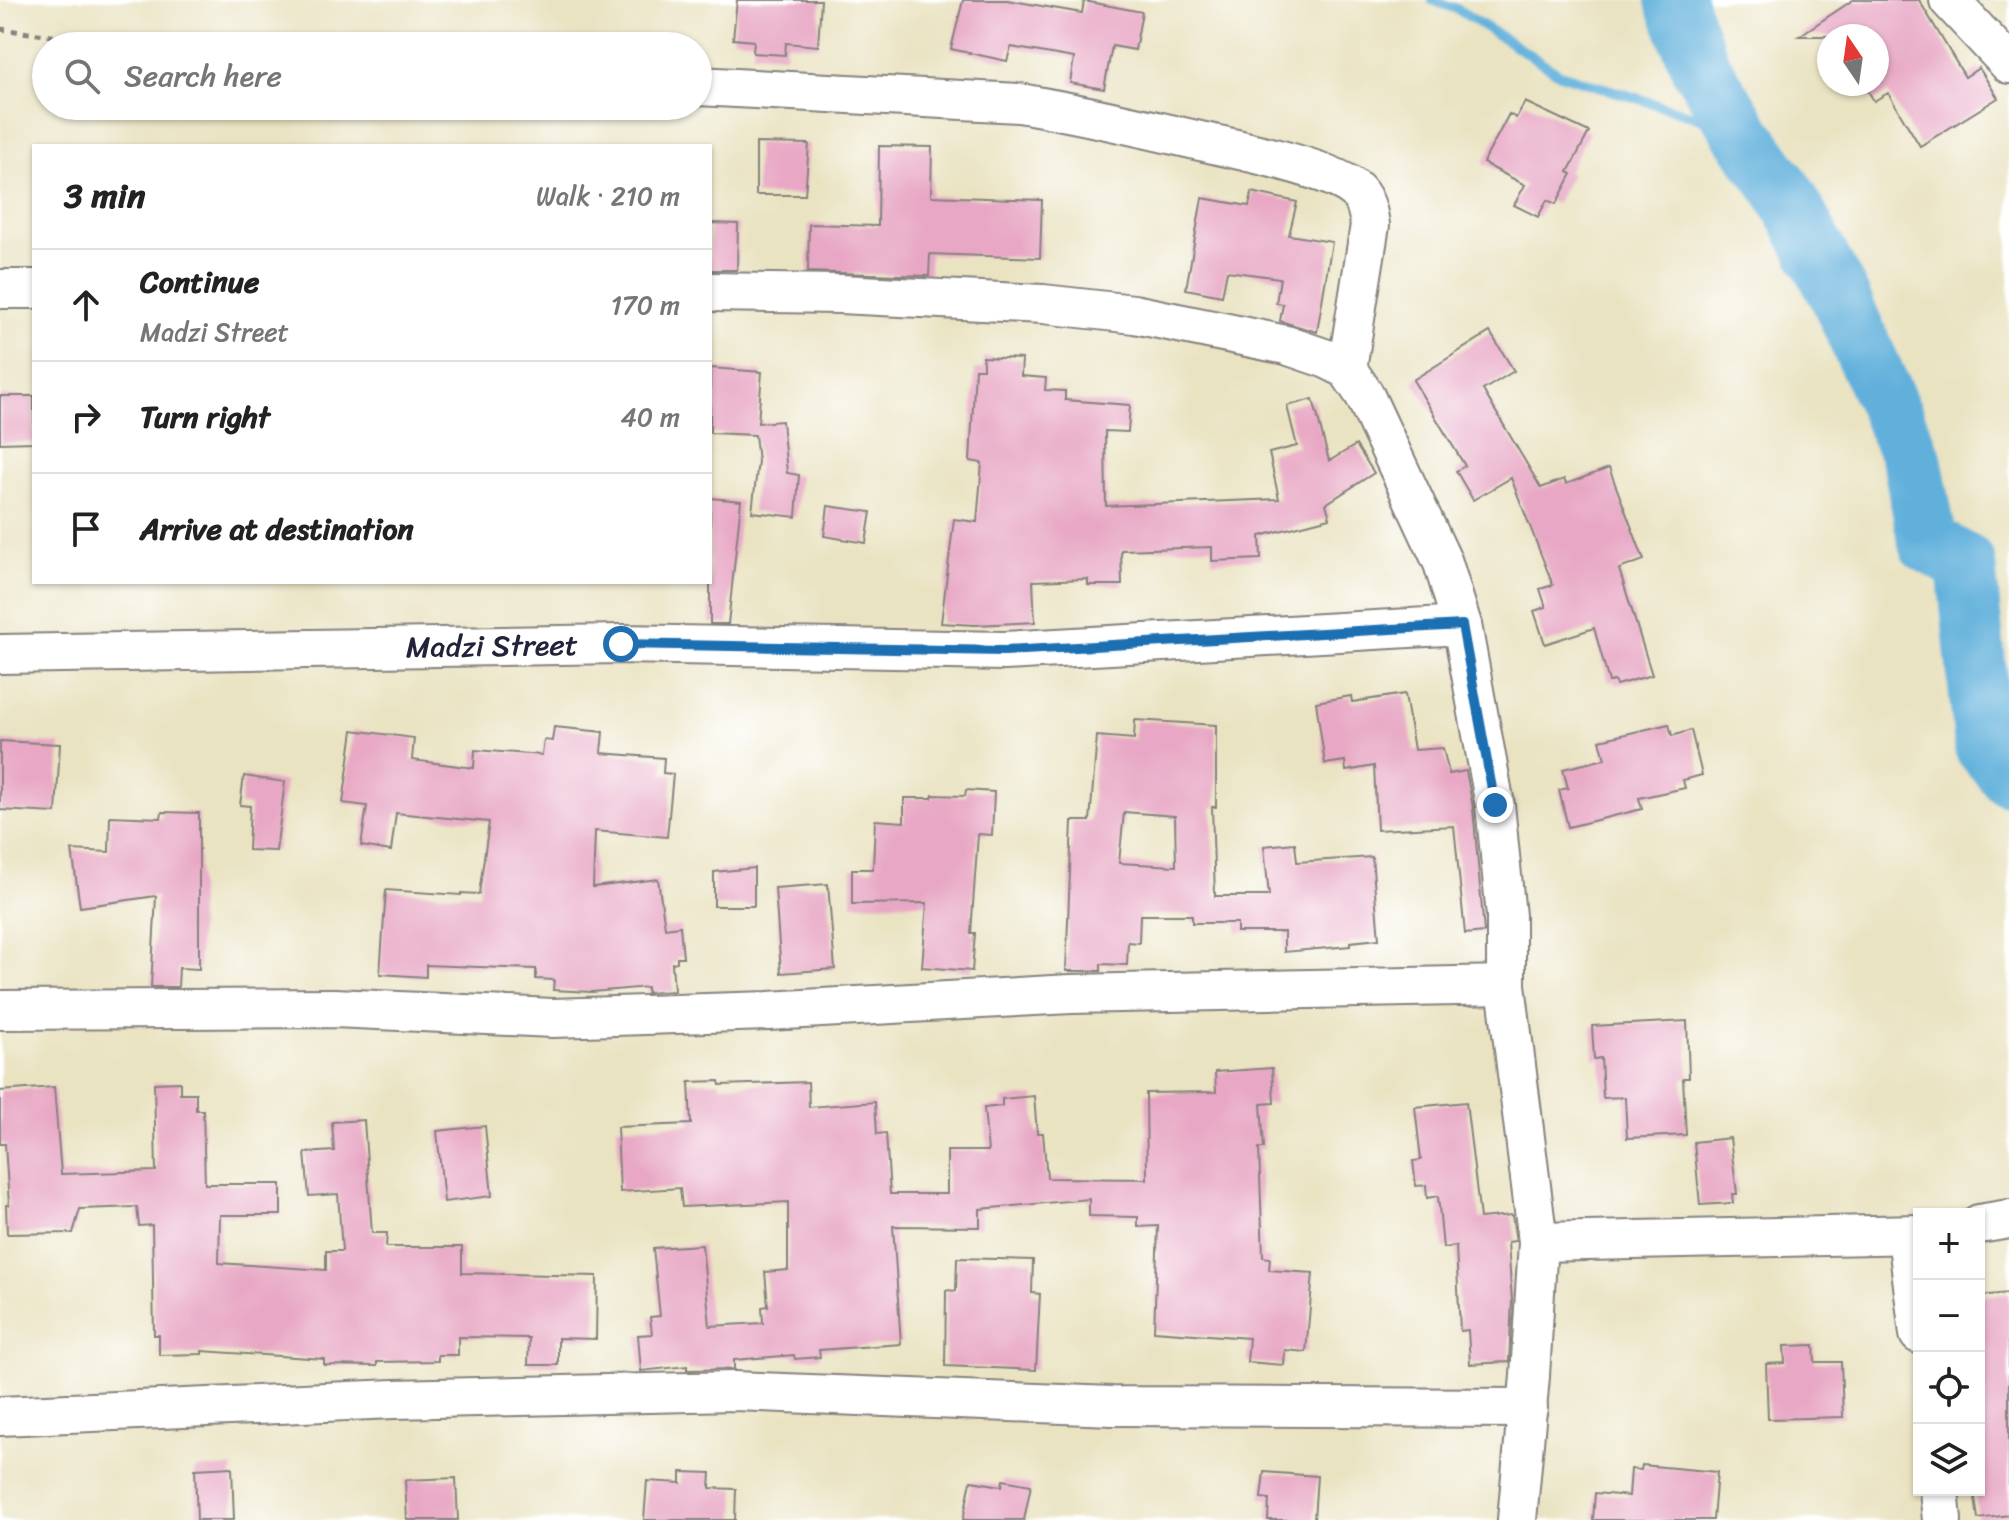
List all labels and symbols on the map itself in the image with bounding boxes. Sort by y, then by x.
north arrow [1817,24,1889,96]
street label: Madzi Street [406,618,578,674]
route start [603,626,639,662]
route end [1477,787,1513,823]

